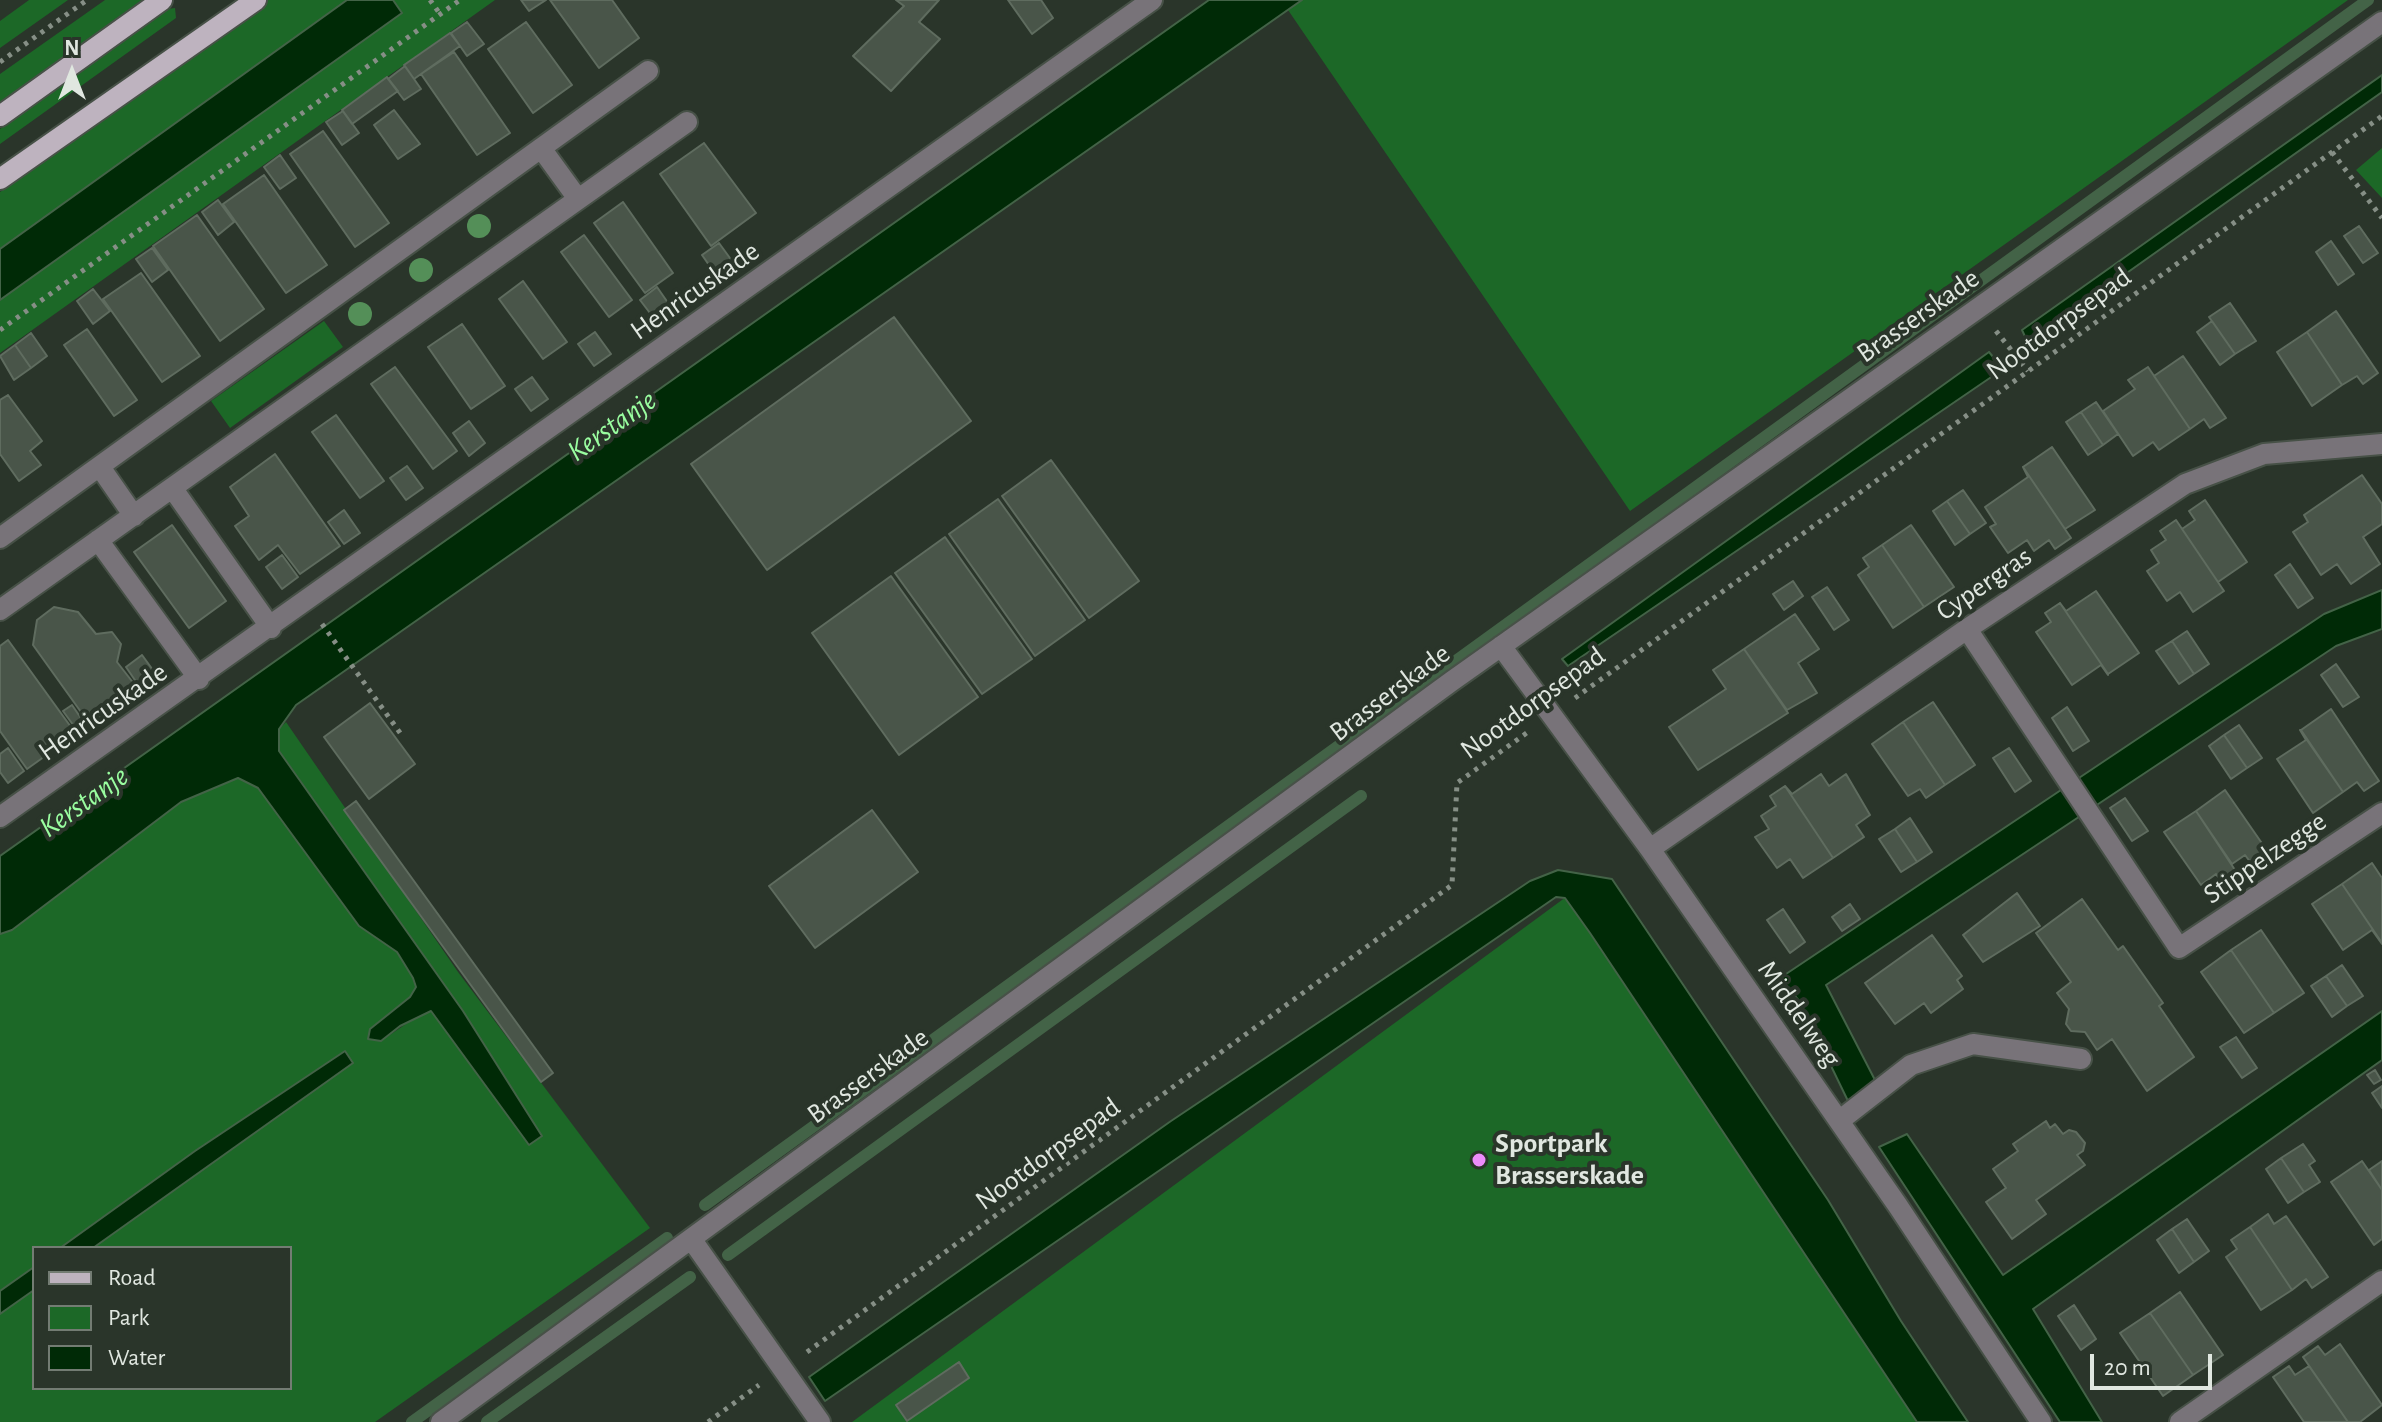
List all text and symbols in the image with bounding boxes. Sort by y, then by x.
north arrow [32,32,112,112]
text: N [64,37,80,59]
street label: Henricuskade [624,234,766,348]
street label: Nootdorpsepad [1980,260,2138,388]
street label: Brasserskade [1850,262,1986,370]
water label: Kerstanje [560,382,664,470]
street label: Cypergras [1930,540,2038,628]
street label: Brasserskade [1323,637,1457,749]
street label: Nootdorpsepad [1454,639,1612,767]
street label: Henricuskade [32,655,174,769]
water label: Kerstanje [32,758,136,846]
street label: Stippelzegge [2197,805,2333,911]
street label: Middelweg [1750,954,1848,1074]
street label: Brasserskade [801,1021,935,1131]
street label: Nootdorpsepad [969,1090,1127,1218]
place label: Sportpark Brasserskade [1495,1127,1644,1193]
marker: Sportpark Brasserskade [1470,1151,1488,1169]
legend [32,1246,292,1390]
text: Road [108,1266,156,1290]
text: Park [108,1306,149,1330]
scale bar [2094,1338,2216,1388]
text: Water [108,1346,165,1370]
text: 20 m [2104,1356,2151,1380]

